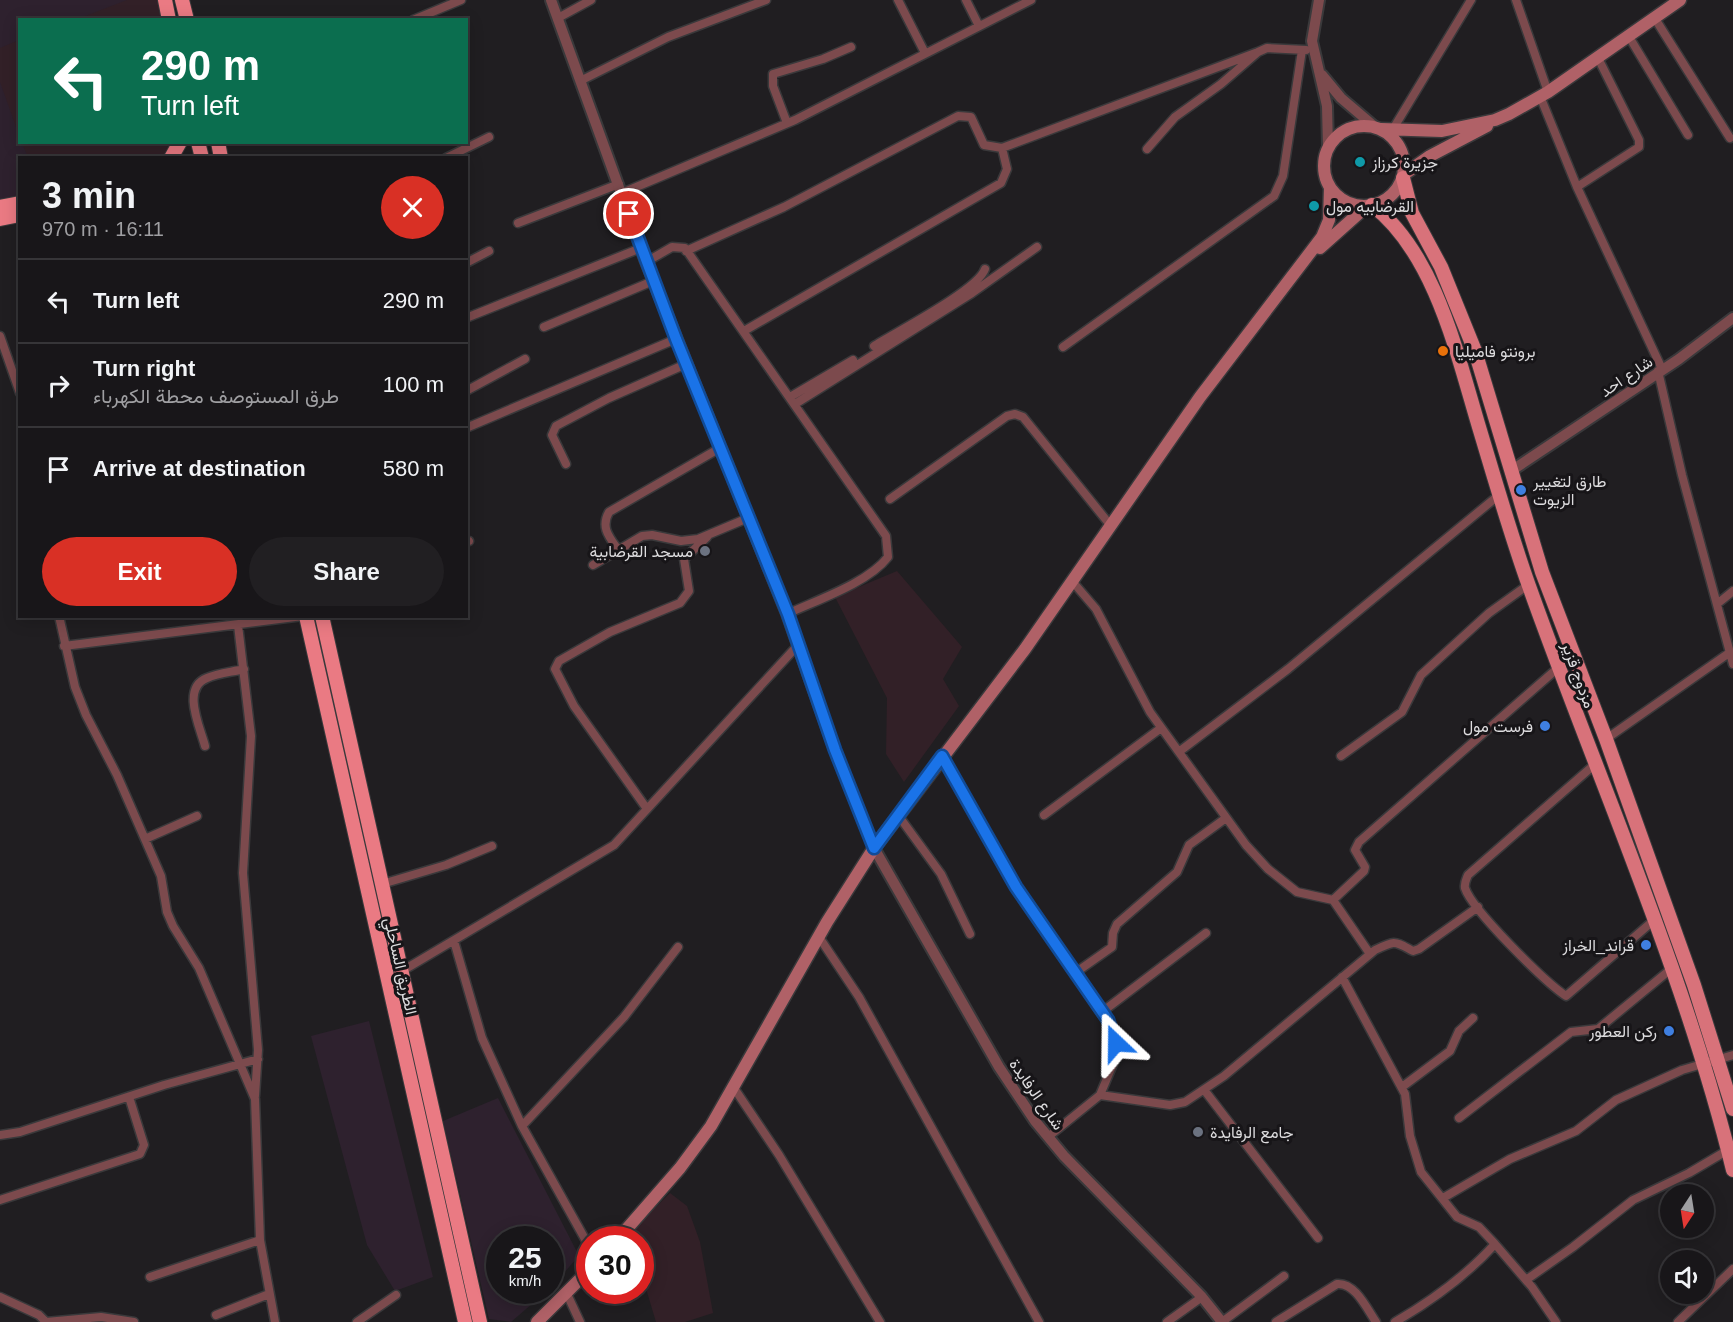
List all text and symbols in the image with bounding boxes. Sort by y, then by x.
icon: left [42,42,120,120]
text: 290 m [141,42,260,89]
text: Turn left [141,91,239,121]
place label: جزيرة كرزاز [1371,154,1438,173]
marker: جزيرة كرزاز [1353,155,1367,169]
text: 3 min [42,175,136,216]
button: close [381,176,444,239]
pin [603,188,654,239]
icon: arrive [612,197,645,230]
place label: القرضابيه مول [1326,198,1414,217]
marker: القرضابيه مول [1307,199,1321,213]
text: 970 m · 16:11 [42,218,164,240]
icon: left [42,285,75,318]
text: Turn left [93,288,179,313]
text: 290 m [383,288,444,313]
place label: برونتو فاميليا [1455,343,1536,362]
marker: برونتو فاميليا [1436,344,1450,358]
street label: شارع احد [1597,353,1657,403]
text: Turn right [93,356,195,381]
icon: right [42,369,75,402]
text: 100 m [383,372,444,397]
text: طرق المستوصف محطة الكهرباء [93,385,339,407]
icon: arrive [42,453,75,486]
text: Arrive at destination [93,456,306,481]
text: 580 m [383,456,444,481]
place label: طارق لتغيير الزيوت [1532,473,1607,510]
marker: طارق لتغيير الزيوت [1514,483,1528,497]
button: Exit [42,537,237,606]
button: Share [249,537,444,606]
place label: مسجد القرضابية [590,543,693,562]
marker: مسجد القرضابية [698,544,712,558]
street label: مزدوج قزير [1556,639,1598,711]
place label: فرست مول [1463,718,1533,737]
marker: فرست مول [1538,719,1552,733]
street label: الطريق الساحلي [376,916,420,1018]
place label: قراند_الخراز [1561,937,1634,956]
marker: قراند_الخراز [1639,938,1653,952]
position arrow [1084,1011,1148,1075]
place label: ركن العطور [1588,1023,1657,1042]
marker: ركن العطور [1662,1024,1676,1038]
street label: شارع الرفايدة [1004,1056,1067,1135]
place label: جامع الرفايدة [1210,1124,1294,1144]
marker: جامع الرفايدة [1191,1125,1205,1139]
north arrow [1660,1184,1714,1238]
map controls [1660,1184,1714,1304]
speed limit sign: 30 [576,1226,654,1304]
text: 25 [508,1241,542,1274]
button: sound [1660,1250,1714,1304]
text: km/h [509,1272,541,1289]

